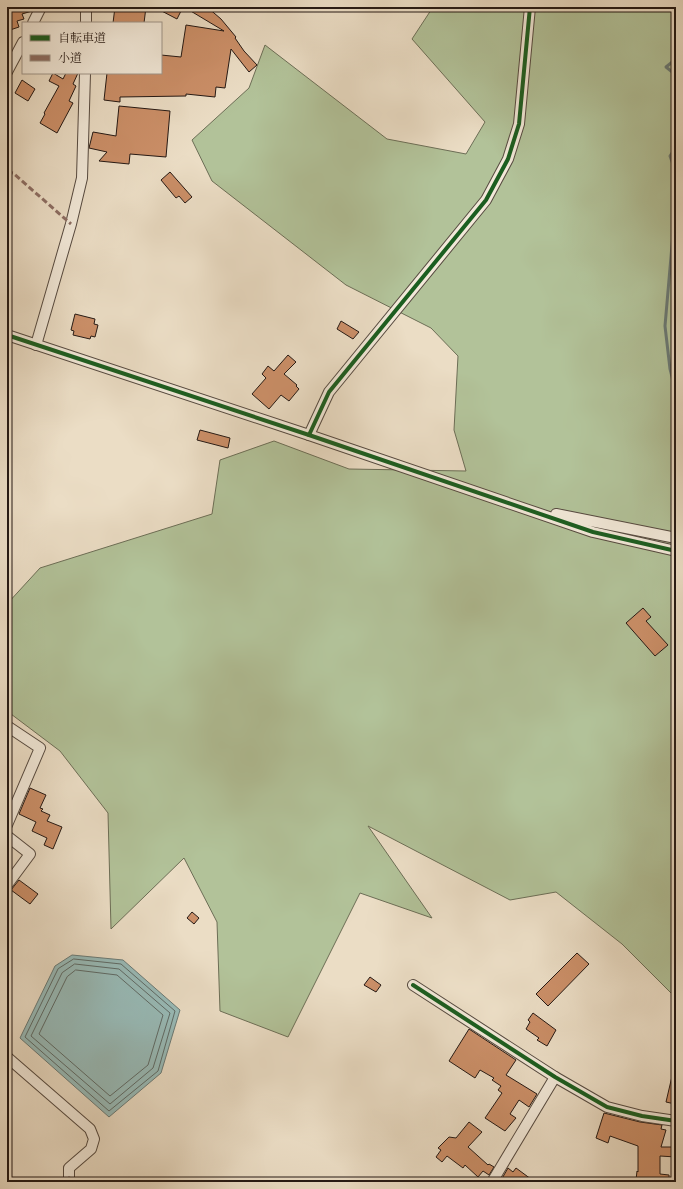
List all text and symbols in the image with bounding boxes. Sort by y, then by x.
legend [22,22,162,74]
text: 自転車道 [58,31,106,46]
text: 小道 [58,51,82,66]

